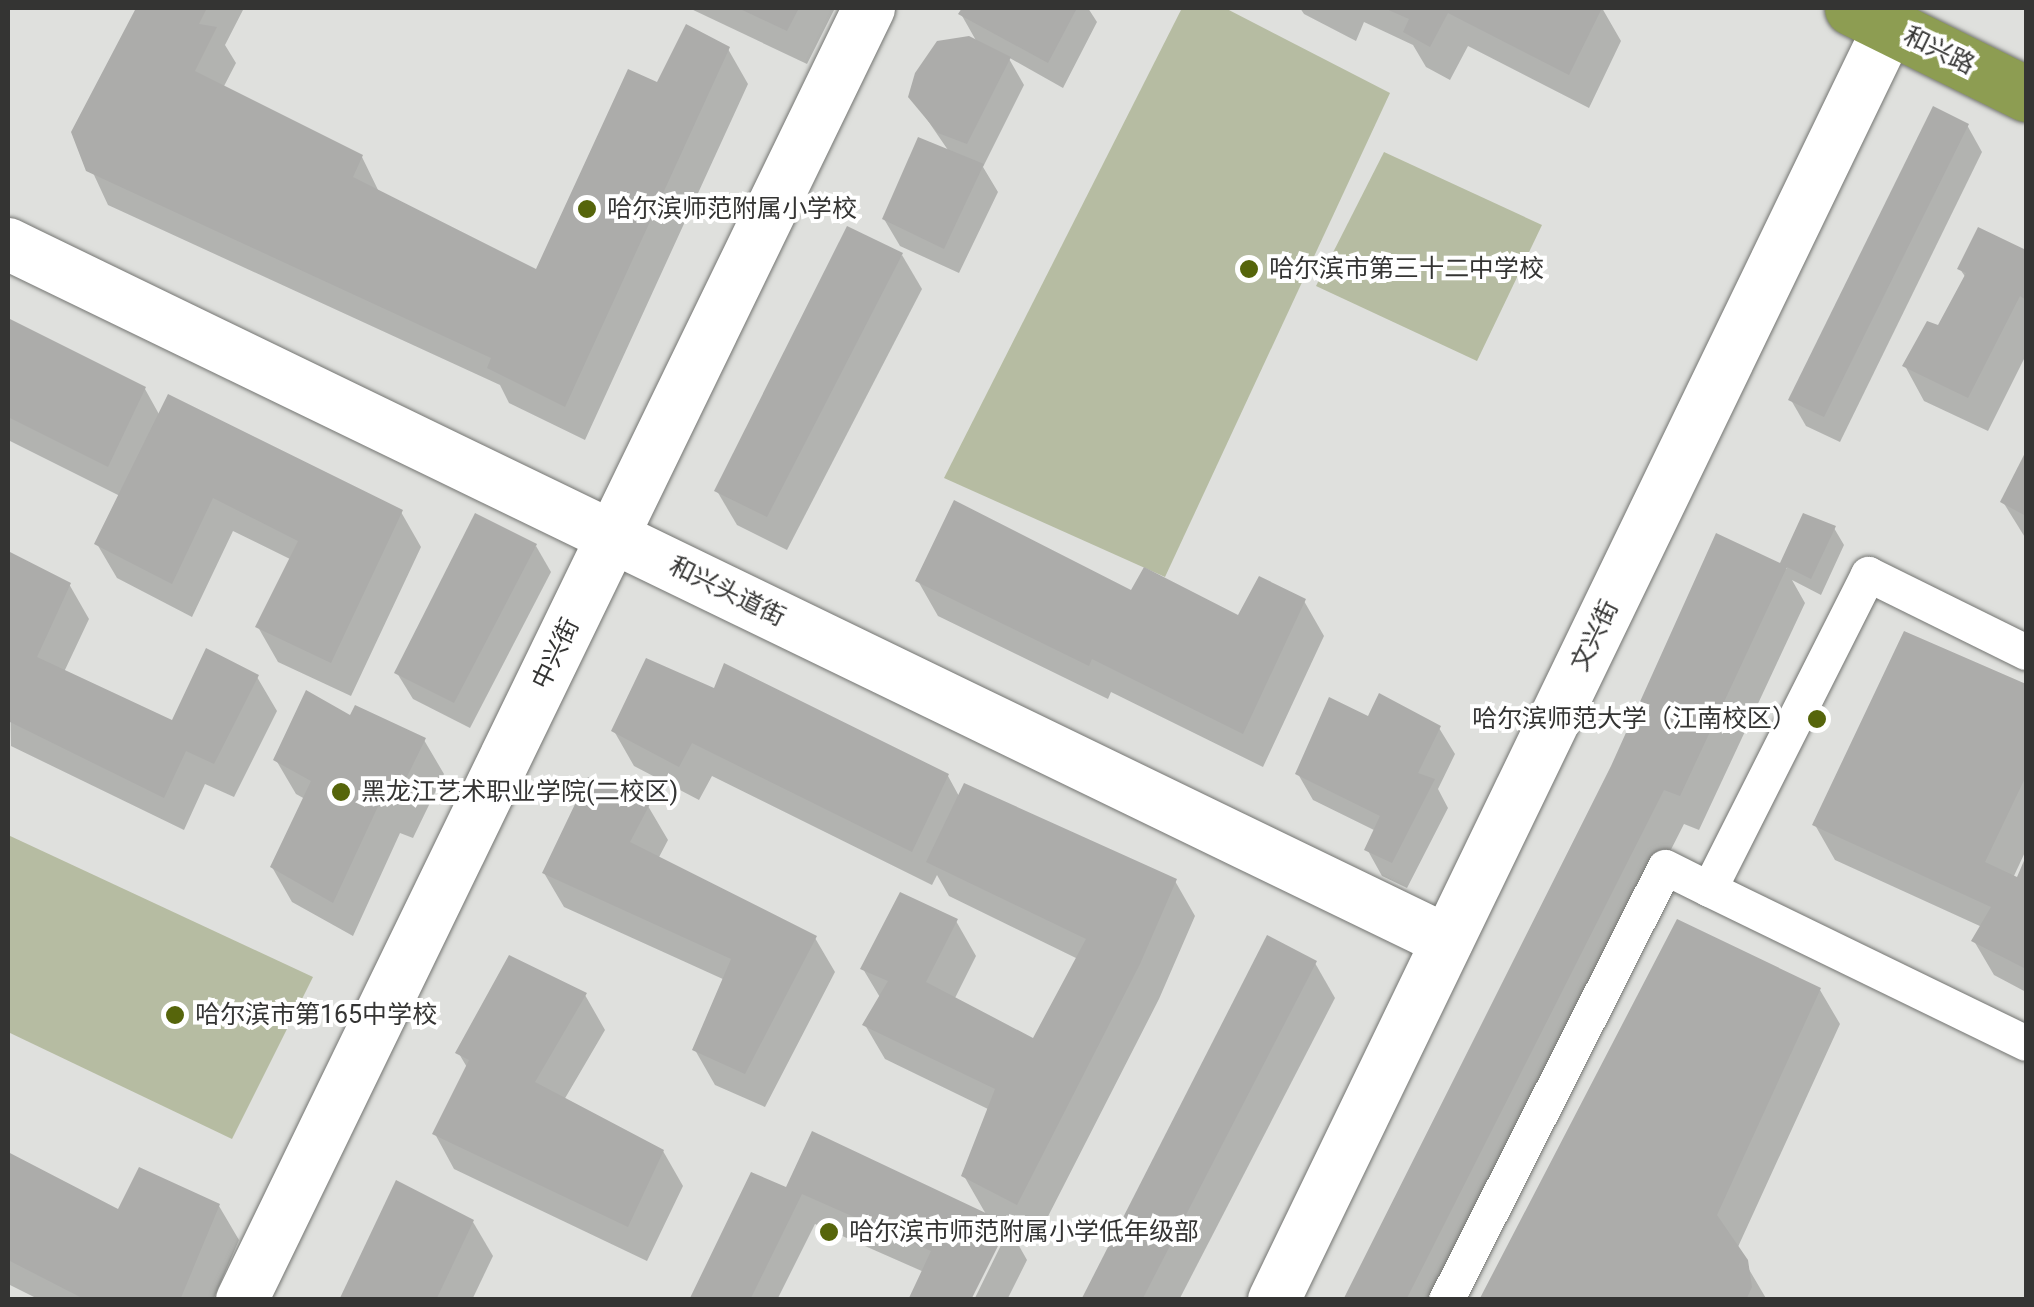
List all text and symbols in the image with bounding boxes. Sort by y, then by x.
street label: 和兴路 [1899,21,1979,81]
place label: 哈尔滨师范附属小学校 [607,194,857,224]
marker: 哈尔滨师范附属小学校 [576,198,598,220]
place label: 哈尔滨市第三十二中学校 [1269,254,1544,284]
marker: 哈尔滨市第三十二中学校 [1238,258,1260,280]
street label: 和兴头道街 [664,551,790,633]
street label: 文兴街 [1565,596,1625,676]
street label: 中兴街 [526,614,586,694]
place label: 哈尔滨师范大学（江南校区） [1472,704,1797,734]
marker: 哈尔滨师范大学（江南校区） [1806,708,1828,730]
place label: 黑龙江艺术职业学院(二校区) [361,777,678,807]
marker: 黑龙江艺术职业学院(二校区) [330,781,352,803]
place label: 哈尔滨市第165中学校 [195,1000,437,1030]
marker: 哈尔滨市第165中学校 [164,1004,186,1026]
place label: 哈尔滨市师范附属小学低年级部 [849,1217,1199,1247]
marker: 哈尔滨市师范附属小学低年级部 [818,1221,840,1243]

